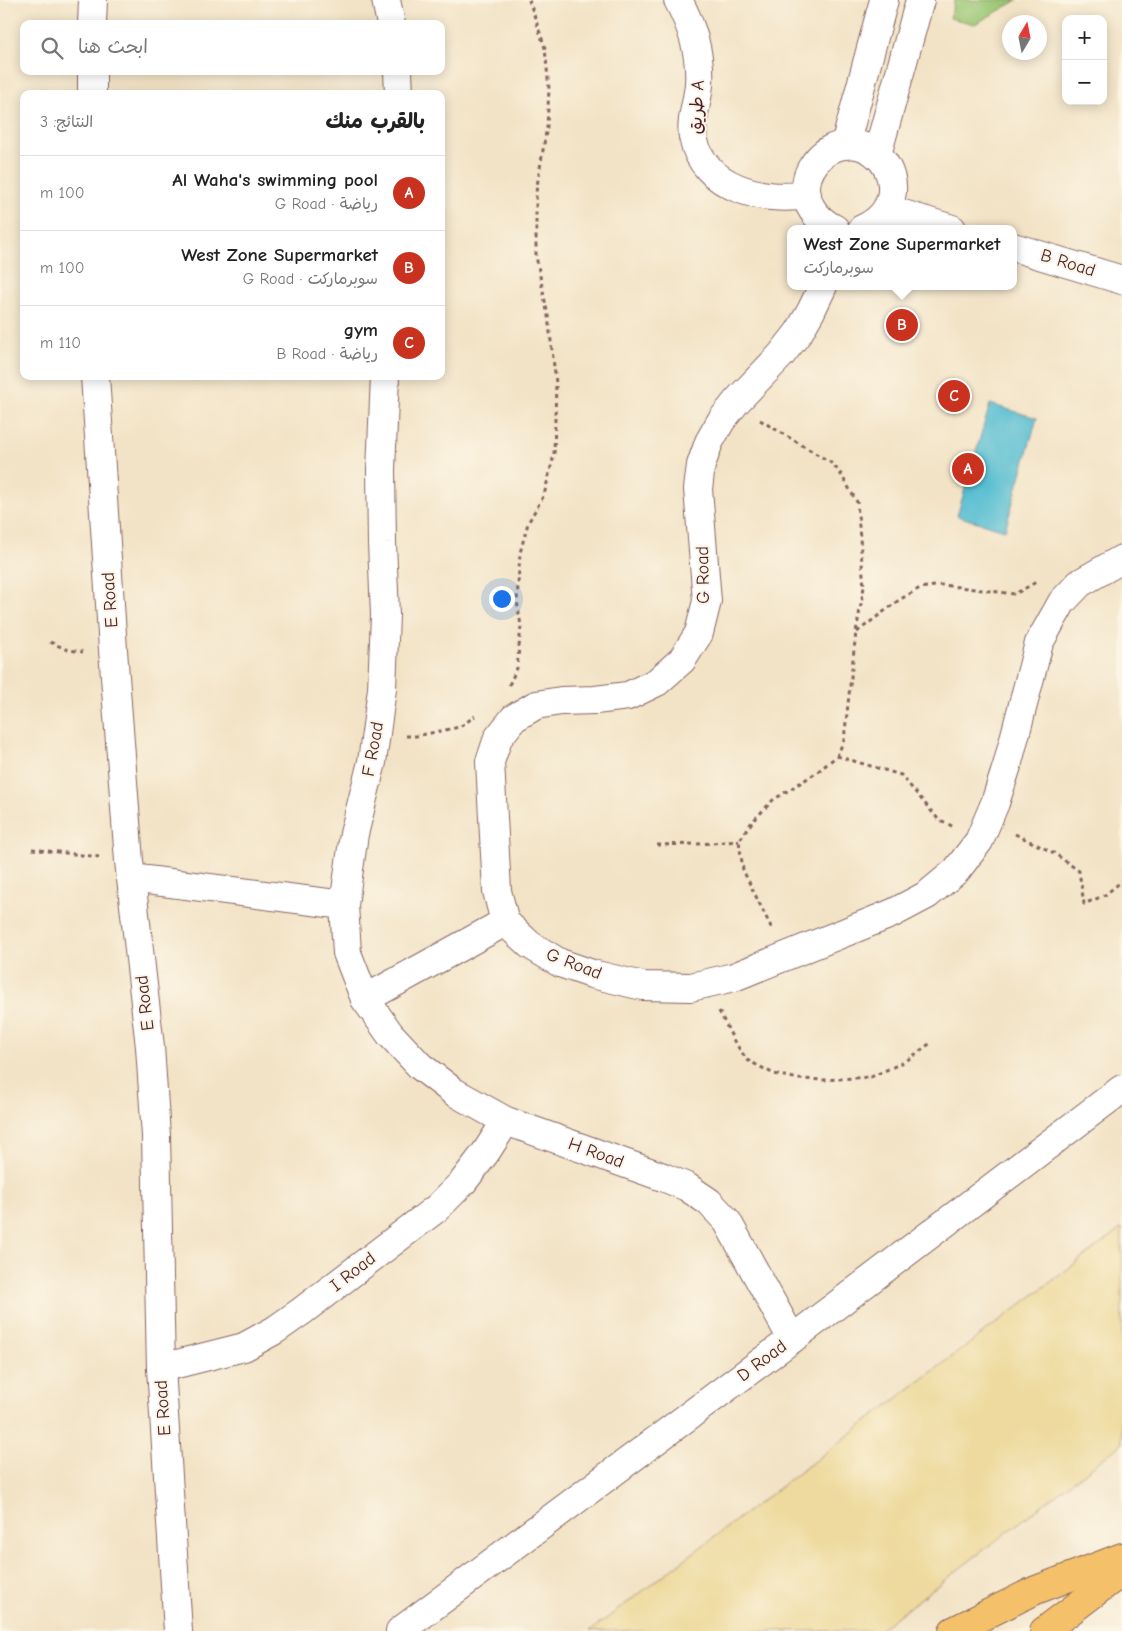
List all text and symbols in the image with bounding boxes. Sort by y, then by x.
north arrow [1002,15,1047,60]
map controls [1062,15,1107,105]
button: + [1062,15,1107,60]
search box [20,20,445,75]
icon: search [38,34,66,62]
text: ابحث هنا [78,36,148,58]
button: − [1062,60,1107,105]
street label: طريق A [685,79,709,135]
text: بالقرب منك [325,109,425,133]
text: النتائج: 3 [40,113,93,131]
text: Al Waha's swimming pool [172,169,378,191]
text: 100 m [40,184,84,202]
text: A [405,184,413,202]
text: رياضة · G Road [275,195,378,213]
popup [787,225,1017,290]
text: West Zone Supermarket [804,233,1000,255]
text: West Zone Supermarket [181,244,378,266]
street label: B Road [1038,245,1098,281]
text: 100 m [40,259,84,277]
text: B [404,259,414,277]
text: سوبرماركت [804,259,874,277]
text: سوبرماركت · G Road [243,270,378,288]
pin: B [886,306,918,344]
text: gym [344,319,378,341]
text: 110 m [40,334,81,352]
text: C [404,334,414,352]
text: رياضة · B Road [276,345,378,363]
pin: C [938,377,970,415]
pin: A [952,450,984,488]
street label: G Road [692,546,714,604]
street label: E Road [98,571,122,629]
your location [489,586,515,612]
street label: F Road [358,720,388,778]
street label: G Road [543,944,605,984]
street label: E Road [131,974,159,1032]
street label: H Road [565,1133,627,1173]
street label: I Road [326,1248,380,1296]
street label: D Road [733,1336,791,1386]
street label: E Road [151,1379,175,1437]

